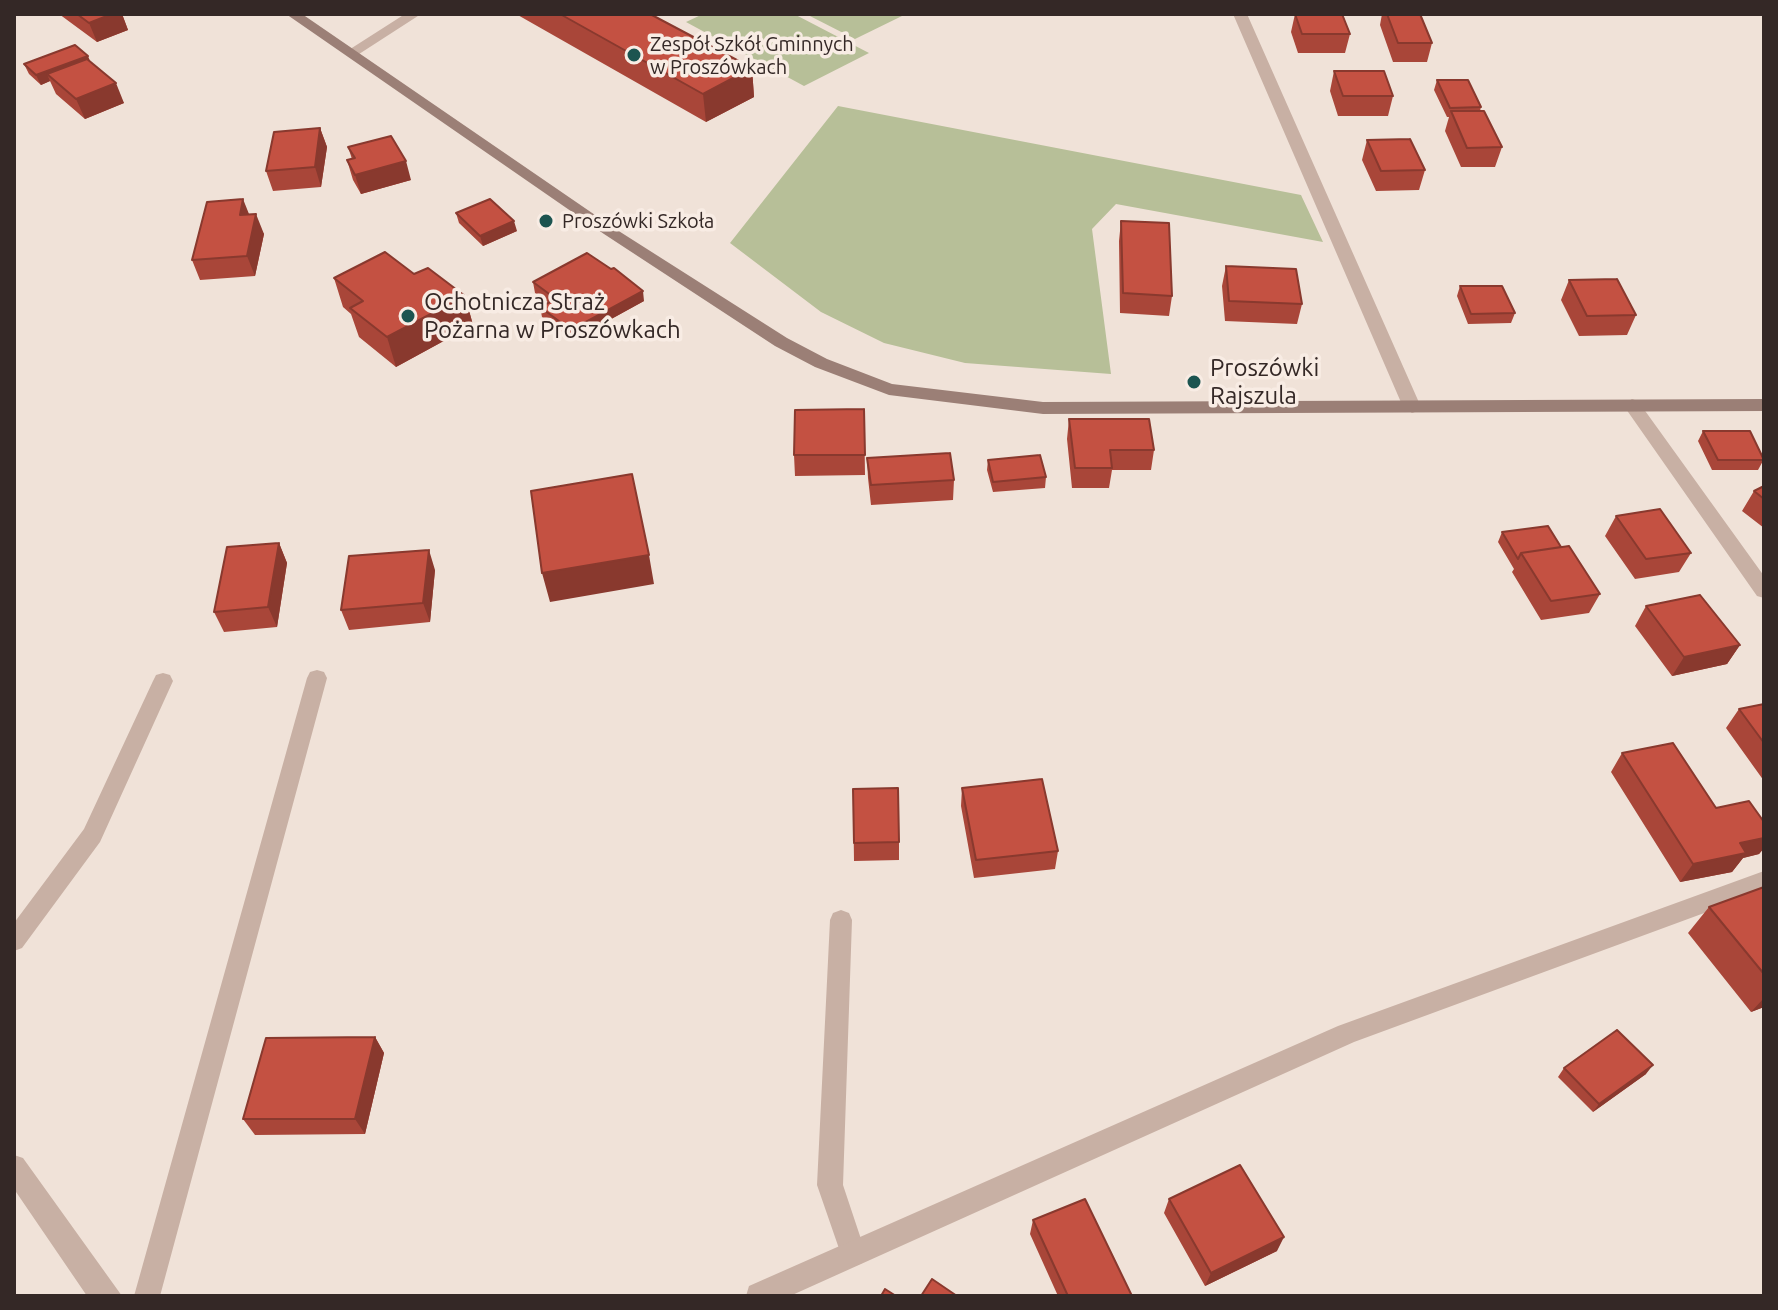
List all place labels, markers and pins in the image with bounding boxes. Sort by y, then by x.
place label: Zespół Szkół Gminnych w Proszówkach [650,32,854,79]
marker: Zespół Szkół Gminnych w Proszówkach [625,46,643,64]
place label: Proszówki Szkoła [562,209,714,233]
marker: Proszówki Szkoła [537,212,555,230]
place label: Ochotnicza Straż Pożarna w Proszówkach [424,288,681,344]
marker: Ochotnicza Straż Pożarna w Proszówkach [399,307,417,325]
place label: Proszówki Rajszula [1210,354,1319,410]
marker: Proszówki Rajszula [1185,373,1203,391]

